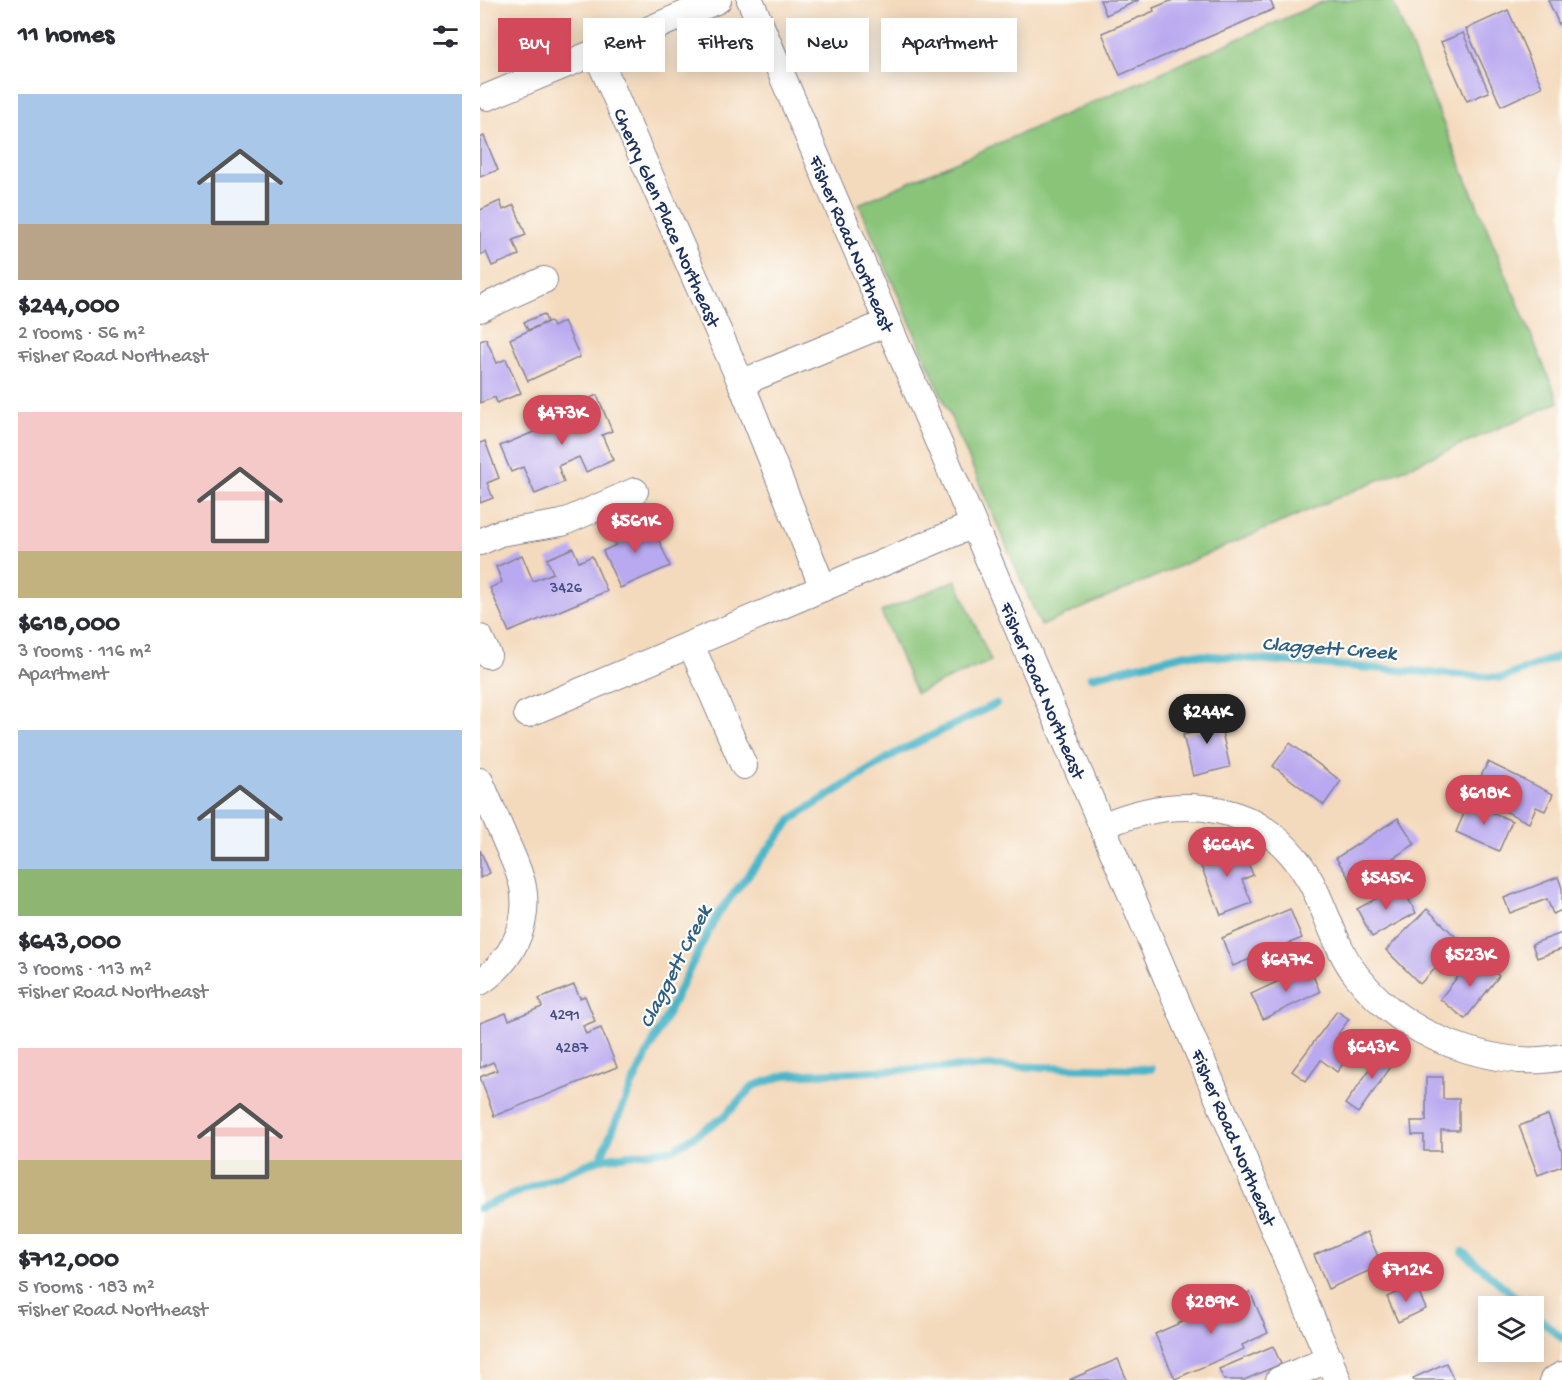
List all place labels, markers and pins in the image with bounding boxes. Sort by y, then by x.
pin: $473K [520,395,604,446]
pin: $561K [593,503,677,554]
pin: $244K [1165,694,1249,745]
pin: $618K [1442,775,1526,826]
pin: $664K [1185,827,1269,878]
pin: $545K [1344,860,1428,911]
pin: $523K [1428,937,1512,988]
pin: $647K [1244,942,1328,993]
pin: $643K [1330,1029,1414,1080]
pin: $712K [1364,1252,1448,1303]
pin: $289K [1169,1284,1253,1335]

